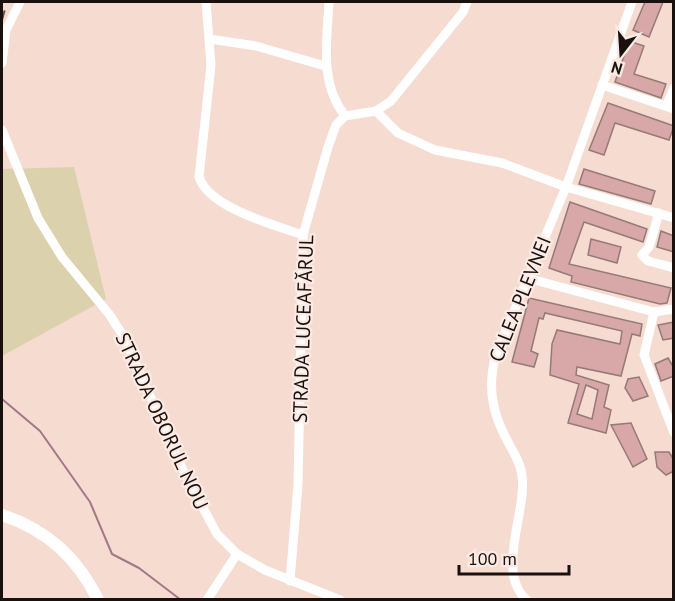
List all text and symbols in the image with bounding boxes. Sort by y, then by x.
north arrow [591,24,651,84]
text: N [609,57,625,79]
street label: CALEA PLEVNEI [483,232,557,366]
street label: STRADA LUCEAFĂRUL [287,235,319,423]
street label: STRADA OBORUL NOU [110,328,214,514]
scale bar [459,538,568,576]
text: 100 m [468,547,517,570]

